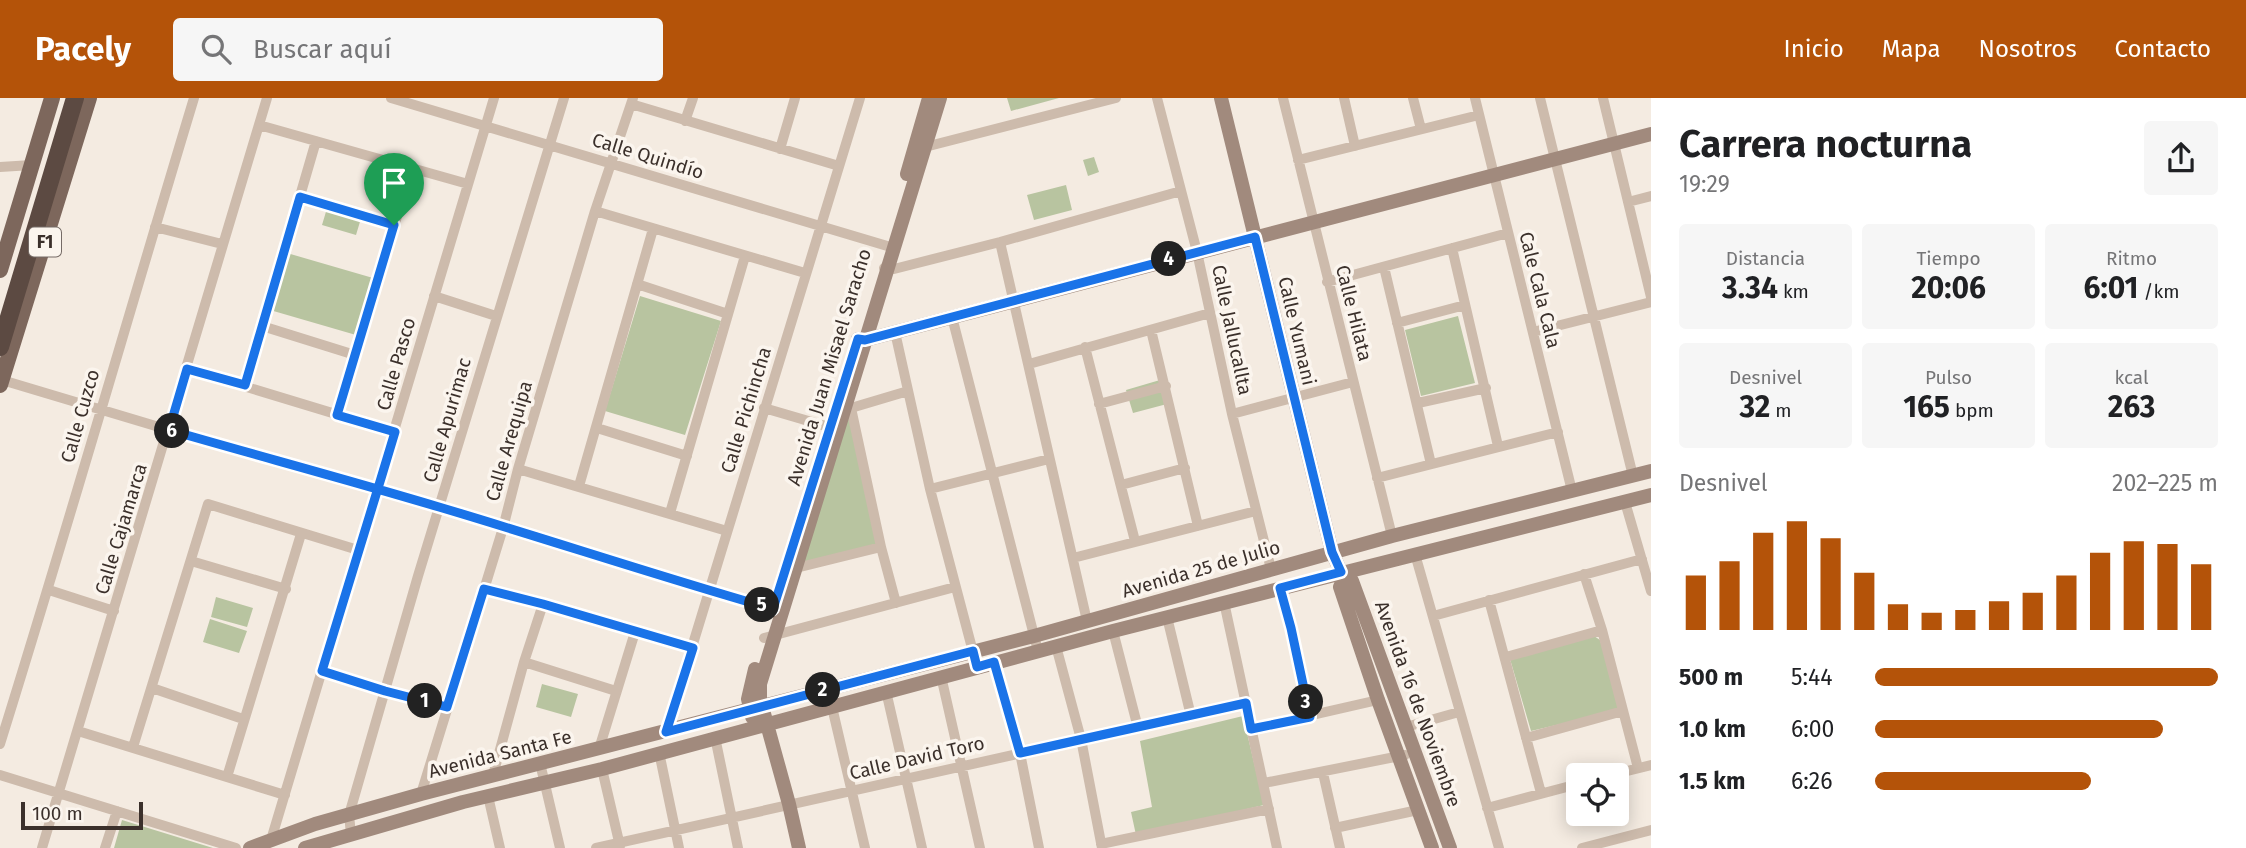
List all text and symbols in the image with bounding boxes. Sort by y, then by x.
search box [173,18,663,81]
text: Pacely [35,29,131,69]
icon: search [197,30,235,68]
text: Buscar aquí [253,34,392,65]
text: Inicio [1784,35,1844,63]
text: Mapa [1882,35,1941,63]
text: Nosotros [1979,35,2077,63]
text: Contacto [2115,35,2211,63]
text: Carrera nocturna [1679,121,1972,167]
button: share [2144,121,2218,195]
street label: Calle Quindío [589,128,707,184]
pin [364,153,424,225]
icon: arrive [375,164,413,202]
text: 19:29 [1679,170,1730,198]
road number: F1 [29,228,61,257]
street label: Cale Cala Cala [1514,229,1566,351]
pin: 4 [1152,242,1186,276]
street label: Avenida Juan Misael Saracho [782,246,876,488]
text: 4 [1163,247,1174,270]
text: Distancia [1726,247,1805,270]
text: Tiempo [1916,247,1981,270]
text: Ritmo [2106,247,2157,270]
street label: Calle Jallucallta [1207,263,1257,397]
street label: Calle Hilata [1331,263,1377,363]
text: 3.34 [1722,270,1778,306]
text: 20:06 [1911,270,1986,306]
text: 6:01 [2084,270,2139,306]
street label: Calle Yumani [1273,274,1321,388]
text: km [1778,280,1809,303]
text: /km [2139,280,2179,303]
street label: Calle Pasco [372,315,420,413]
street label: Calle Pichincha [716,344,776,476]
street label: Calle Apurimac [418,355,476,485]
text: Desnivel [1729,366,1802,389]
text: Pulso [1925,366,1972,389]
text: kcal [2114,366,2149,389]
street label: Calle Cuzco [56,367,104,465]
street label: Calle Arequipa [481,378,537,504]
text: 32 [1739,389,1770,425]
text: 165 [1903,389,1950,425]
text: 263 [2108,389,2155,425]
text: m [1770,399,1792,422]
text: bpm [1950,399,1994,422]
pin: 6 [154,414,190,448]
text: 6 [166,419,177,442]
street label: Calle Cajamarca [90,461,152,597]
text: Desnivel [1679,469,1768,497]
text: 202–225 m [2112,469,2218,497]
street label: Avenida 25 de Julio [1119,535,1283,603]
pin: 5 [744,588,780,622]
text: 5 [756,593,767,616]
street label: Avenida 16 de Noviembre [1370,598,1466,810]
text: 500 m [1679,663,1743,691]
text: 5:44 [1791,663,1832,691]
pin: 2 [806,672,840,708]
text: 2 [818,678,827,701]
pin: 1 [408,684,442,718]
pin: 3 [1288,684,1324,720]
text: 1 [420,689,429,712]
text: 3 [1301,690,1310,713]
text: 1.0 km [1679,715,1746,743]
text: 6:00 [1791,715,1834,743]
street label: Avenida Santa Fe [426,725,574,783]
street label: Calle David Toro [847,731,987,785]
map controls [1566,763,1629,826]
button: locate [1566,763,1629,826]
text: 1.5 km [1679,767,1745,795]
text: 6:26 [1791,767,1832,795]
scale bar [21,799,144,831]
text: 100 m [32,802,83,825]

